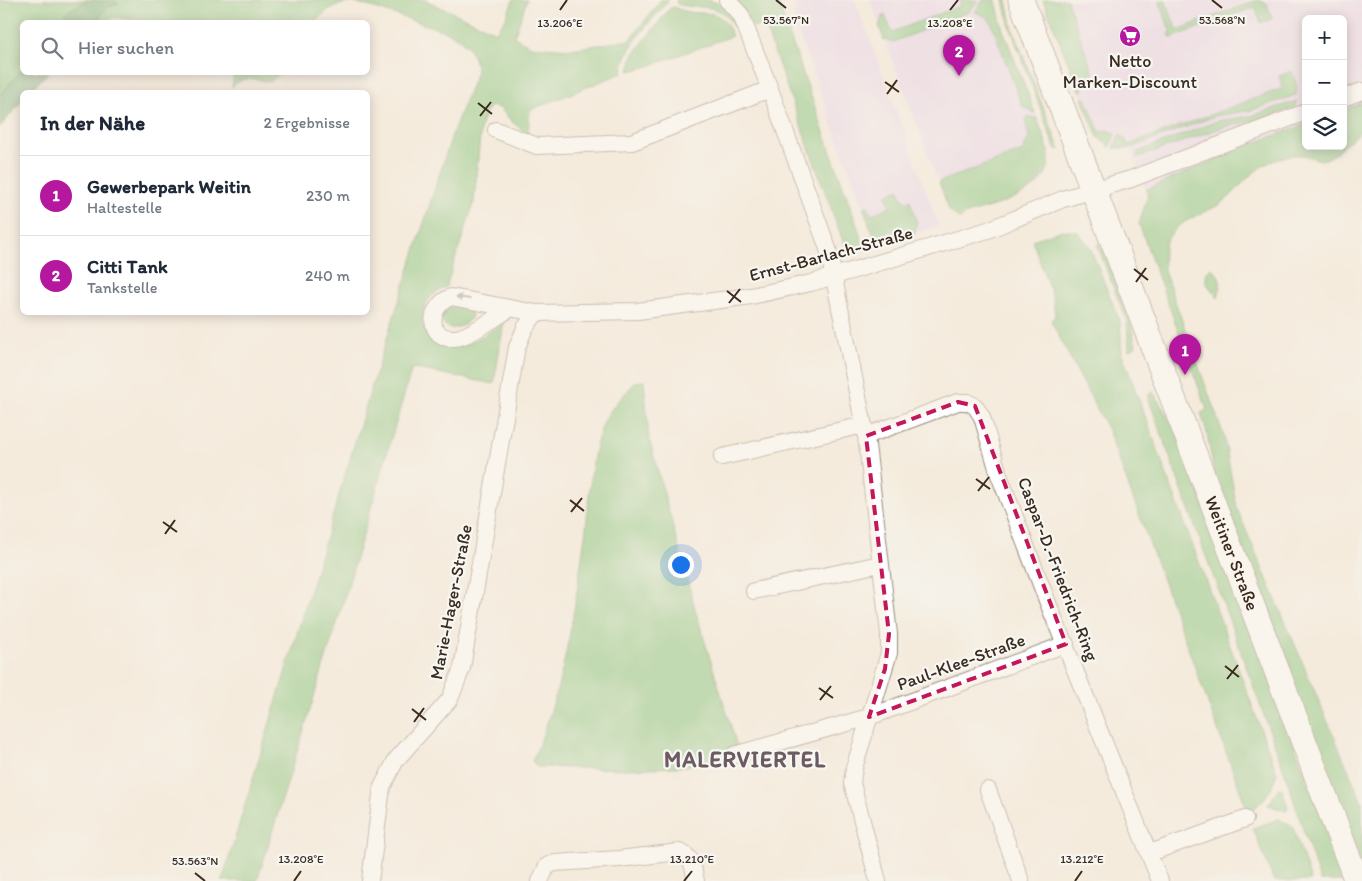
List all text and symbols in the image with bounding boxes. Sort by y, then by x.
text: 53.567°N [763,13,809,27]
text: 53.568°N [1199,13,1245,27]
map controls [1302,15,1347,150]
button: + [1302,15,1347,60]
text: 13.206°E [537,16,583,30]
text: 13.208°E [927,16,973,30]
search box [20,20,370,75]
supermarket icon: Netto Marken-Discount [1118,24,1142,48]
icon: search [38,34,66,62]
pin: 2 [943,35,975,76]
text: Hier suchen [78,36,174,59]
place label: Netto Marken-Discount [1063,50,1197,93]
button: − [1302,60,1347,105]
button: layers [1302,105,1347,150]
text: In der Nähe [40,110,145,135]
text: 2 Ergebnisse [264,113,350,132]
text: Gewerbepark Weitin [87,175,251,198]
text: 1 [52,186,60,205]
text: 230 m [306,186,350,205]
text: Haltestelle [87,198,162,217]
street label: Ernst-Barlach-Straße [747,222,915,286]
text: Citti Tank [87,255,168,278]
text: 2 [52,266,60,285]
text: 240 m [305,266,350,285]
text: Tankstelle [87,278,158,297]
one-way arrow [454,294,470,302]
pin: 1 [1169,334,1201,375]
street label: Caspar-D.-Friedrich-Ring [1013,474,1104,665]
street label: Weitiner Straße [1200,493,1264,614]
street label: Marie-Hager-Straße [425,522,477,682]
your location [668,552,694,578]
street label: Paul-Klee-Straße [894,629,1028,695]
district label: MALERVIERTEL [664,746,826,773]
text: 13.208°E [278,852,324,866]
text: 13.210°E [670,852,715,866]
text: 13.212°E [1060,852,1104,866]
text: 53.563°N [172,854,218,868]

